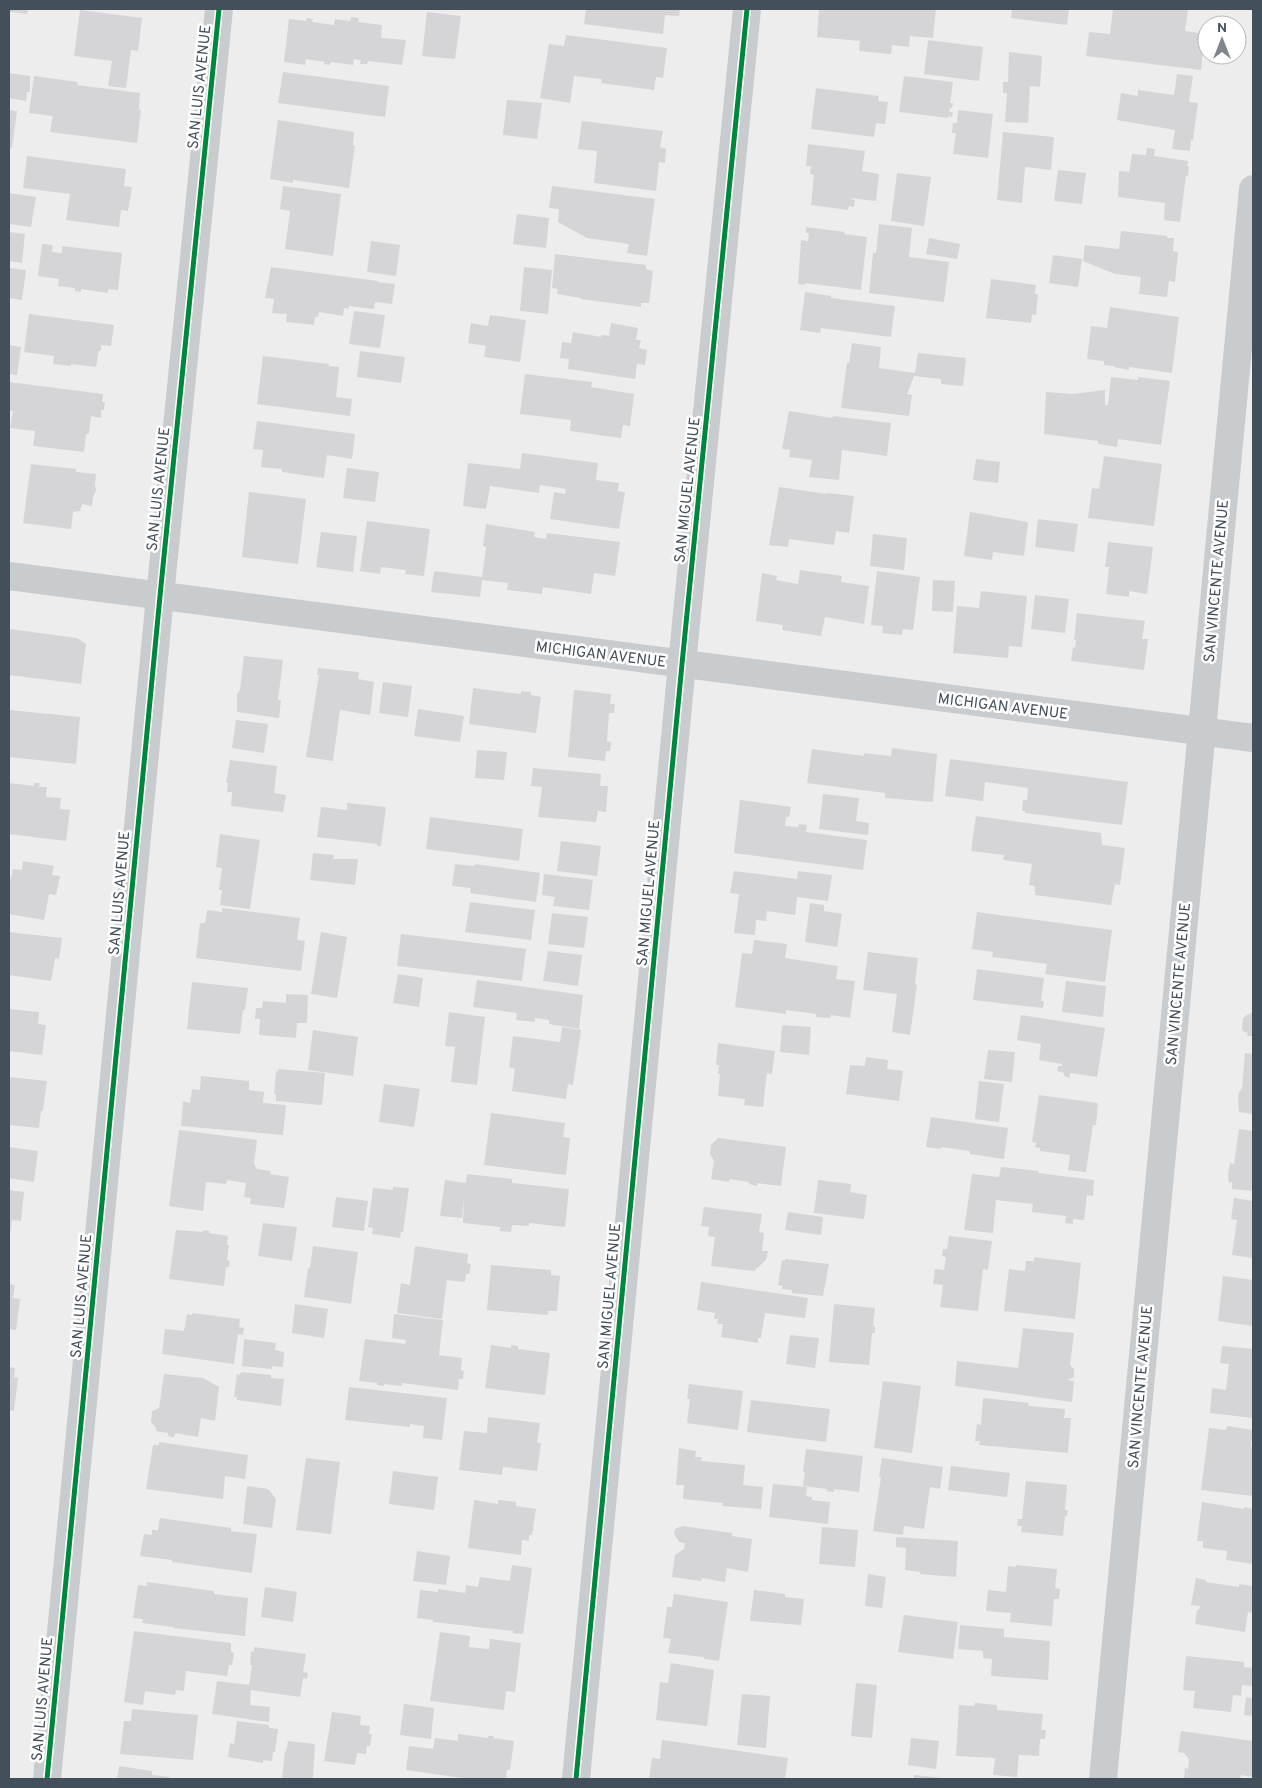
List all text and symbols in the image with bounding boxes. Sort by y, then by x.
north arrow [1197,15,1247,65]
text: N [1217,20,1227,37]
street label: SAN LUIS AVENUE [185,24,216,150]
street label: SAN MIGUEL AVENUE [671,416,706,564]
street label: SAN LUIS AVENUE [144,426,175,552]
street label: SAN VINCENTE AVENUE [1201,499,1234,663]
street label: MICHIGAN AVENUE [535,638,667,673]
street label: MICHIGAN AVENUE [937,690,1069,725]
street label: SAN MIGUEL AVENUE [634,819,665,967]
street label: SAN LUIS AVENUE [106,830,135,956]
street label: SAN VINCENTE AVENUE [1163,902,1196,1066]
street label: SAN MIGUEL AVENUE [595,1222,626,1370]
street label: SAN LUIS AVENUE [68,1233,97,1359]
street label: SAN VINCENTE AVENUE [1125,1305,1158,1469]
street label: SAN LUIS AVENUE [29,1636,58,1762]

